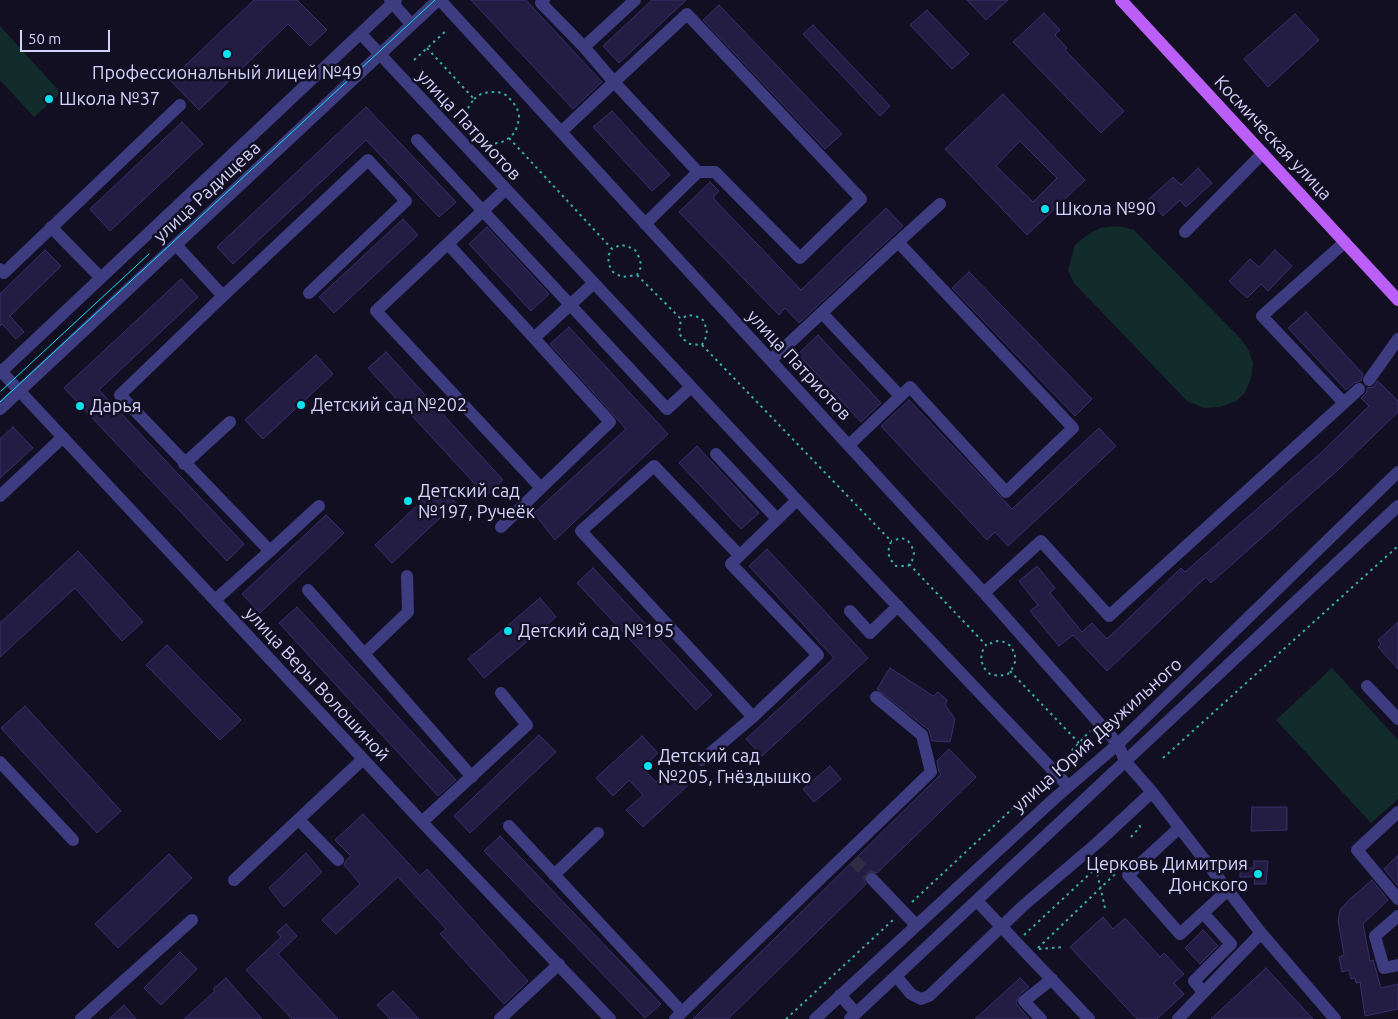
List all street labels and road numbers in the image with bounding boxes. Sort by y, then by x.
street label: улица Патриотов [412,65,526,185]
street label: Космическая улица [1210,71,1336,205]
street label: улица Радищева [149,137,265,247]
street label: улица Патриотов [742,305,856,425]
street label: улица Веры Волошиной [240,602,394,766]
street label: улица Юрия Двужильного [1008,653,1186,817]

